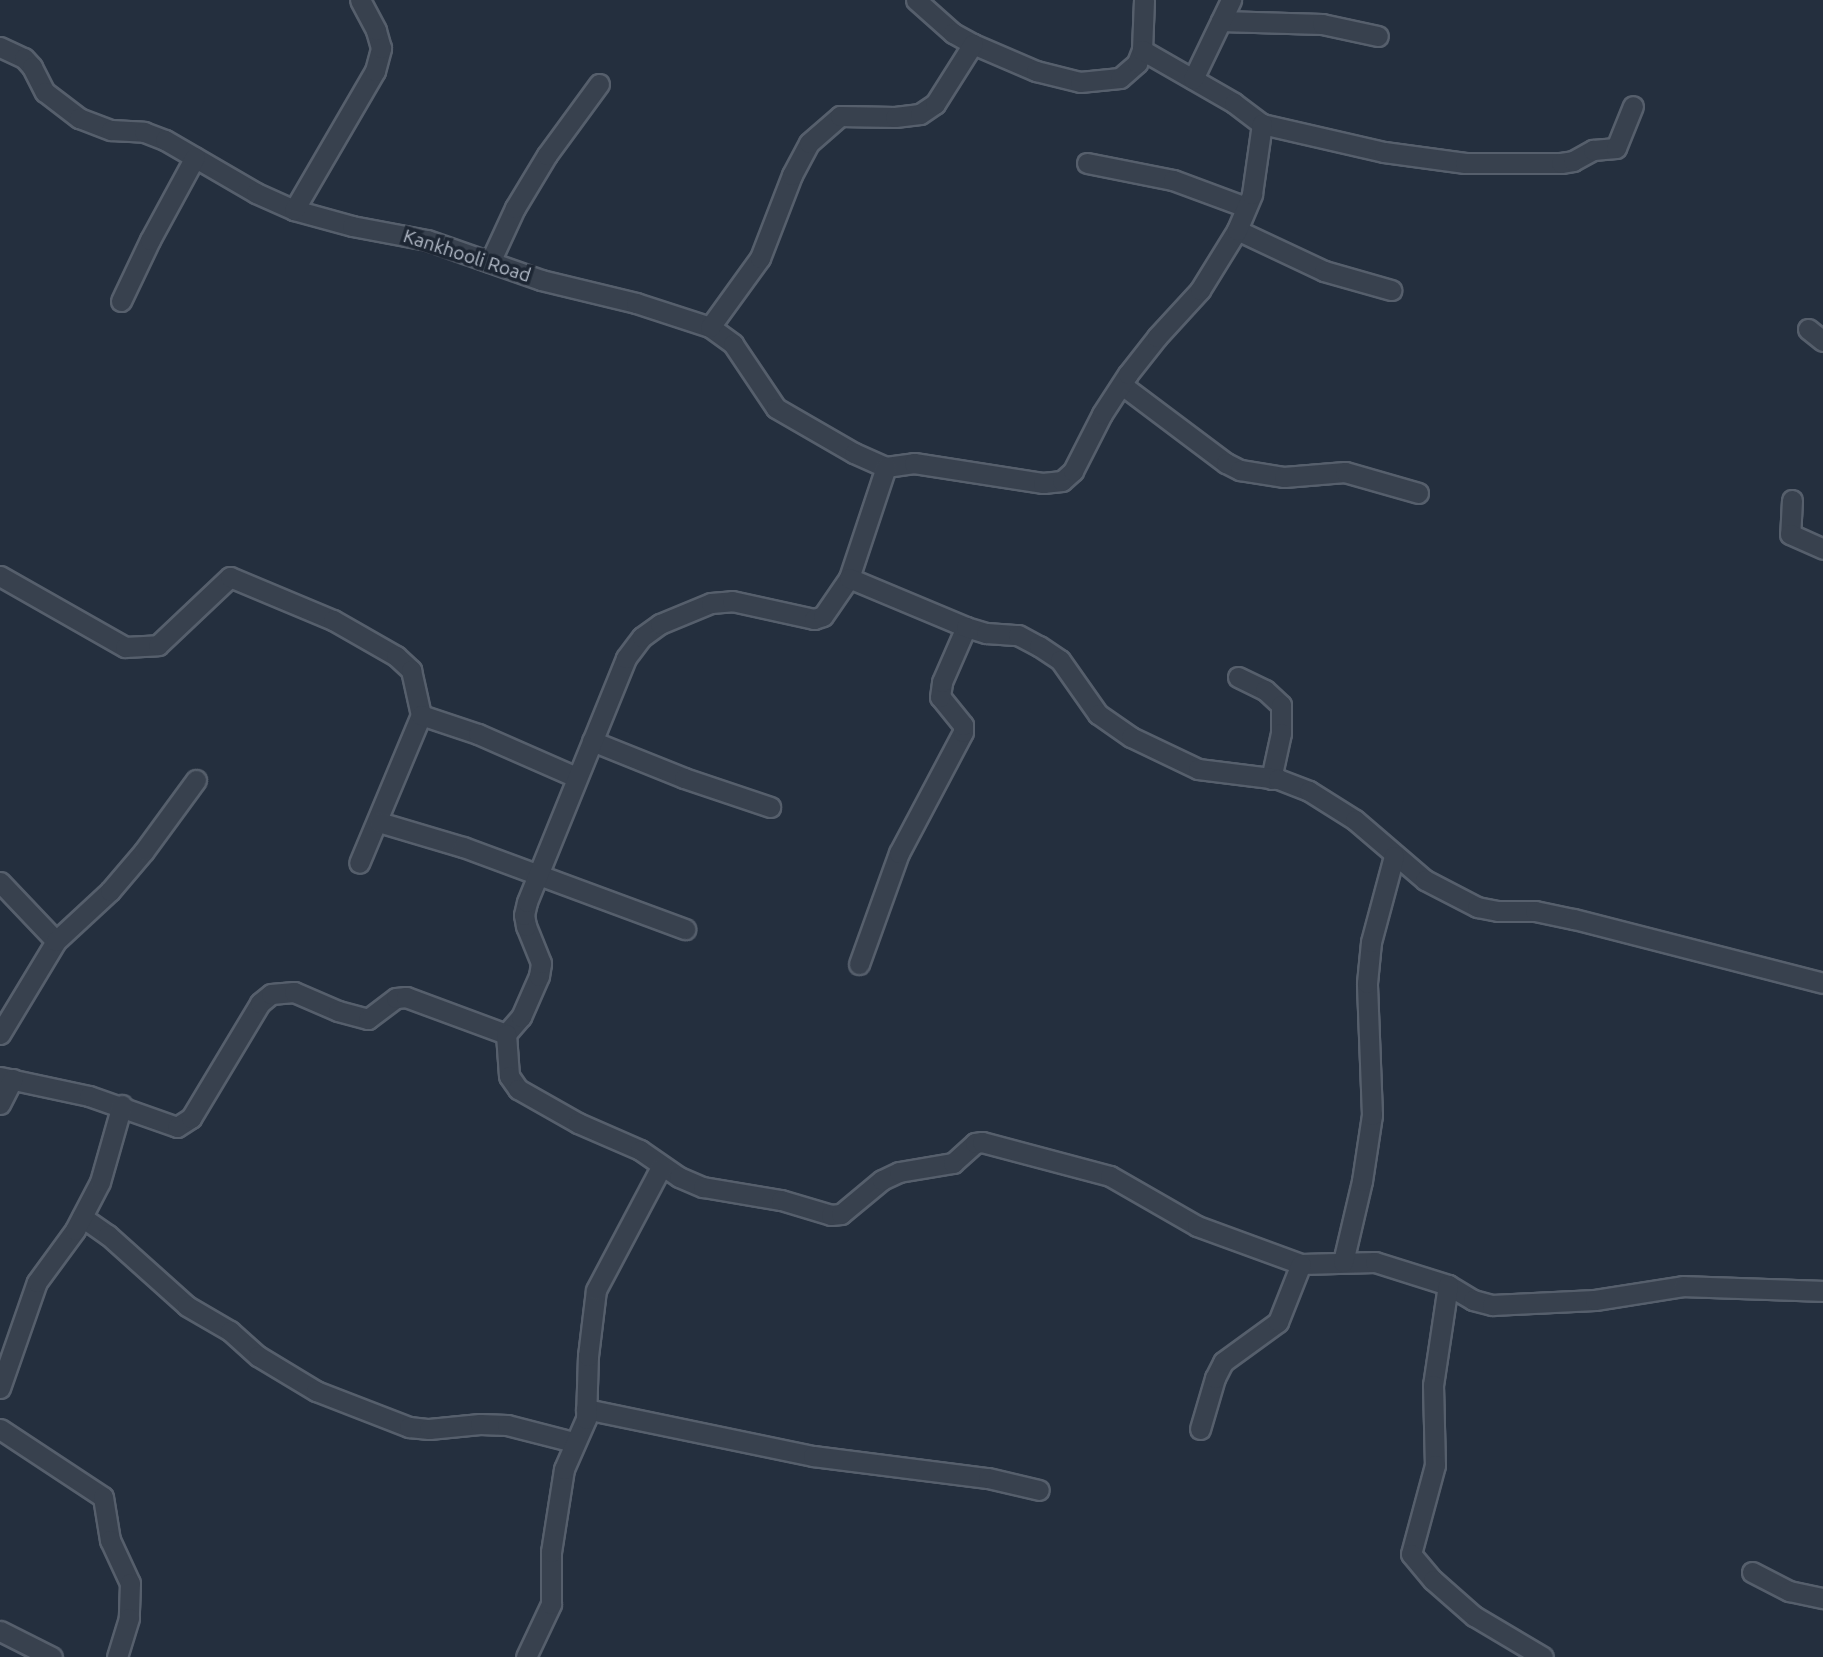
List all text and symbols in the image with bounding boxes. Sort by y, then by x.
street label: Kankhooli Road [400,225,534,287]

